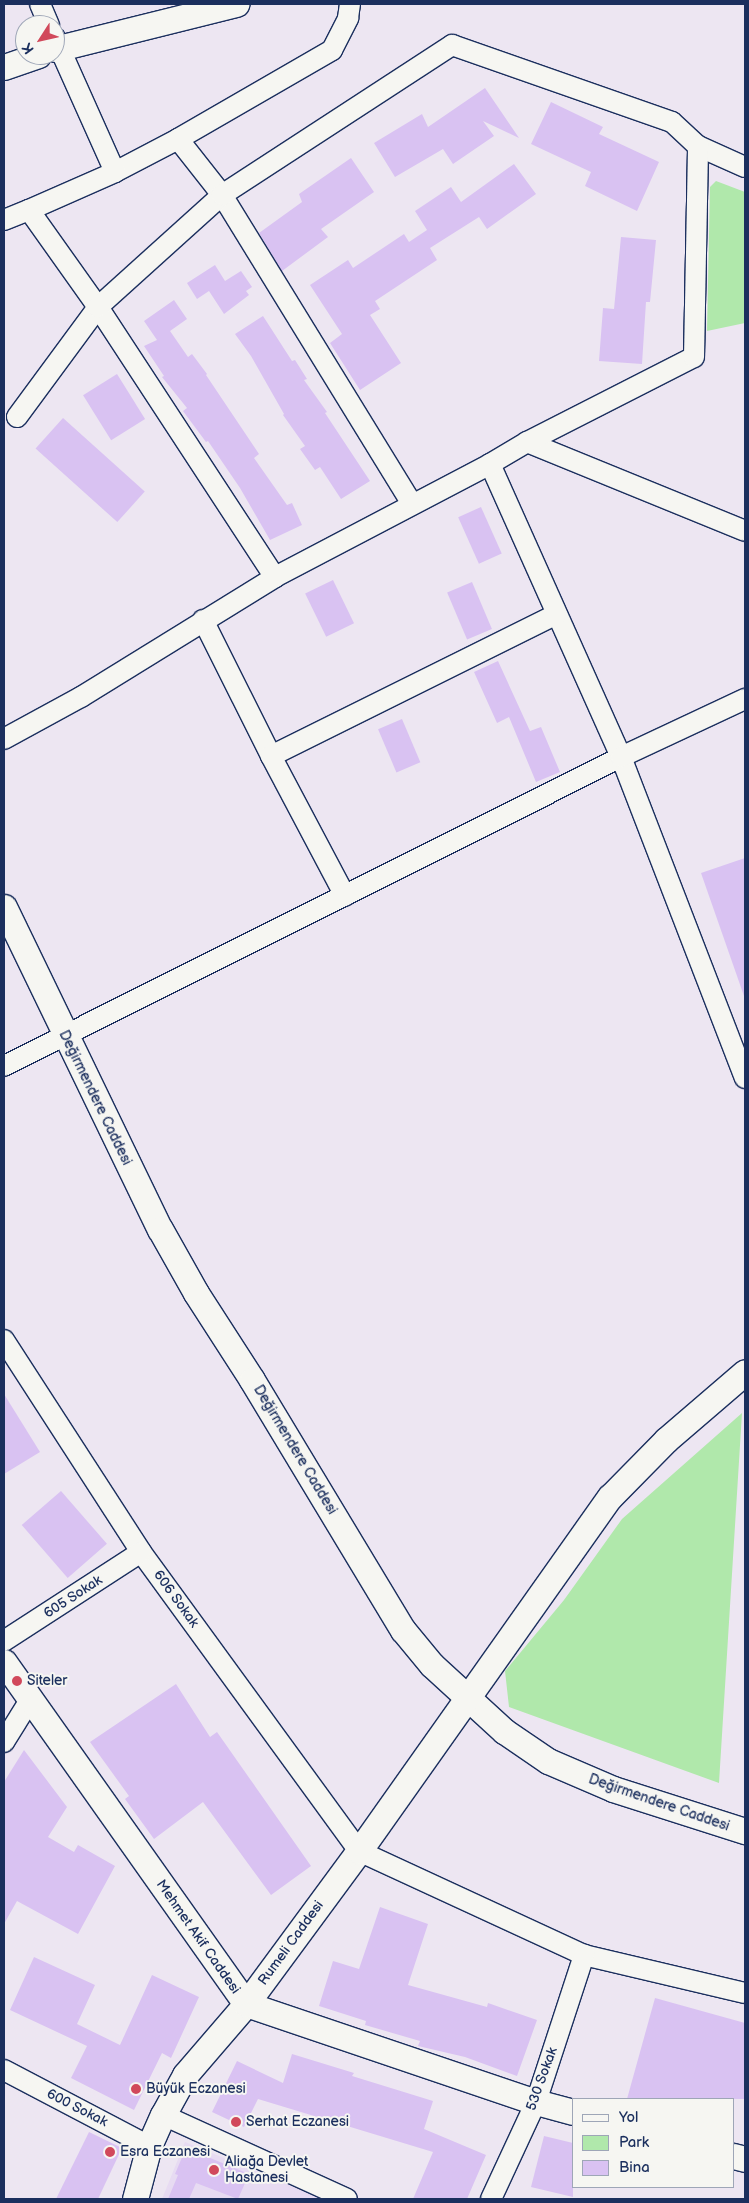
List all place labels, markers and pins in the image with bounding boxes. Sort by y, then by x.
place label: Siteler [27,1673,67,1689]
marker: Siteler [11,1675,23,1687]
place label: Büyük Eczanesi [146,2081,246,2097]
marker: Büyük Eczanesi [130,2083,142,2095]
place label: Serhat Eczanesi [246,2114,349,2130]
marker: Serhat Eczanesi [230,2116,242,2128]
place label: Esra Eczanesi [120,2144,210,2160]
marker: Esra Eczanesi [104,2146,116,2158]
place label: Aliağa Devlet Hastanesi [225,2154,308,2186]
marker: Aliağa Devlet Hastanesi [207,2163,221,2177]

